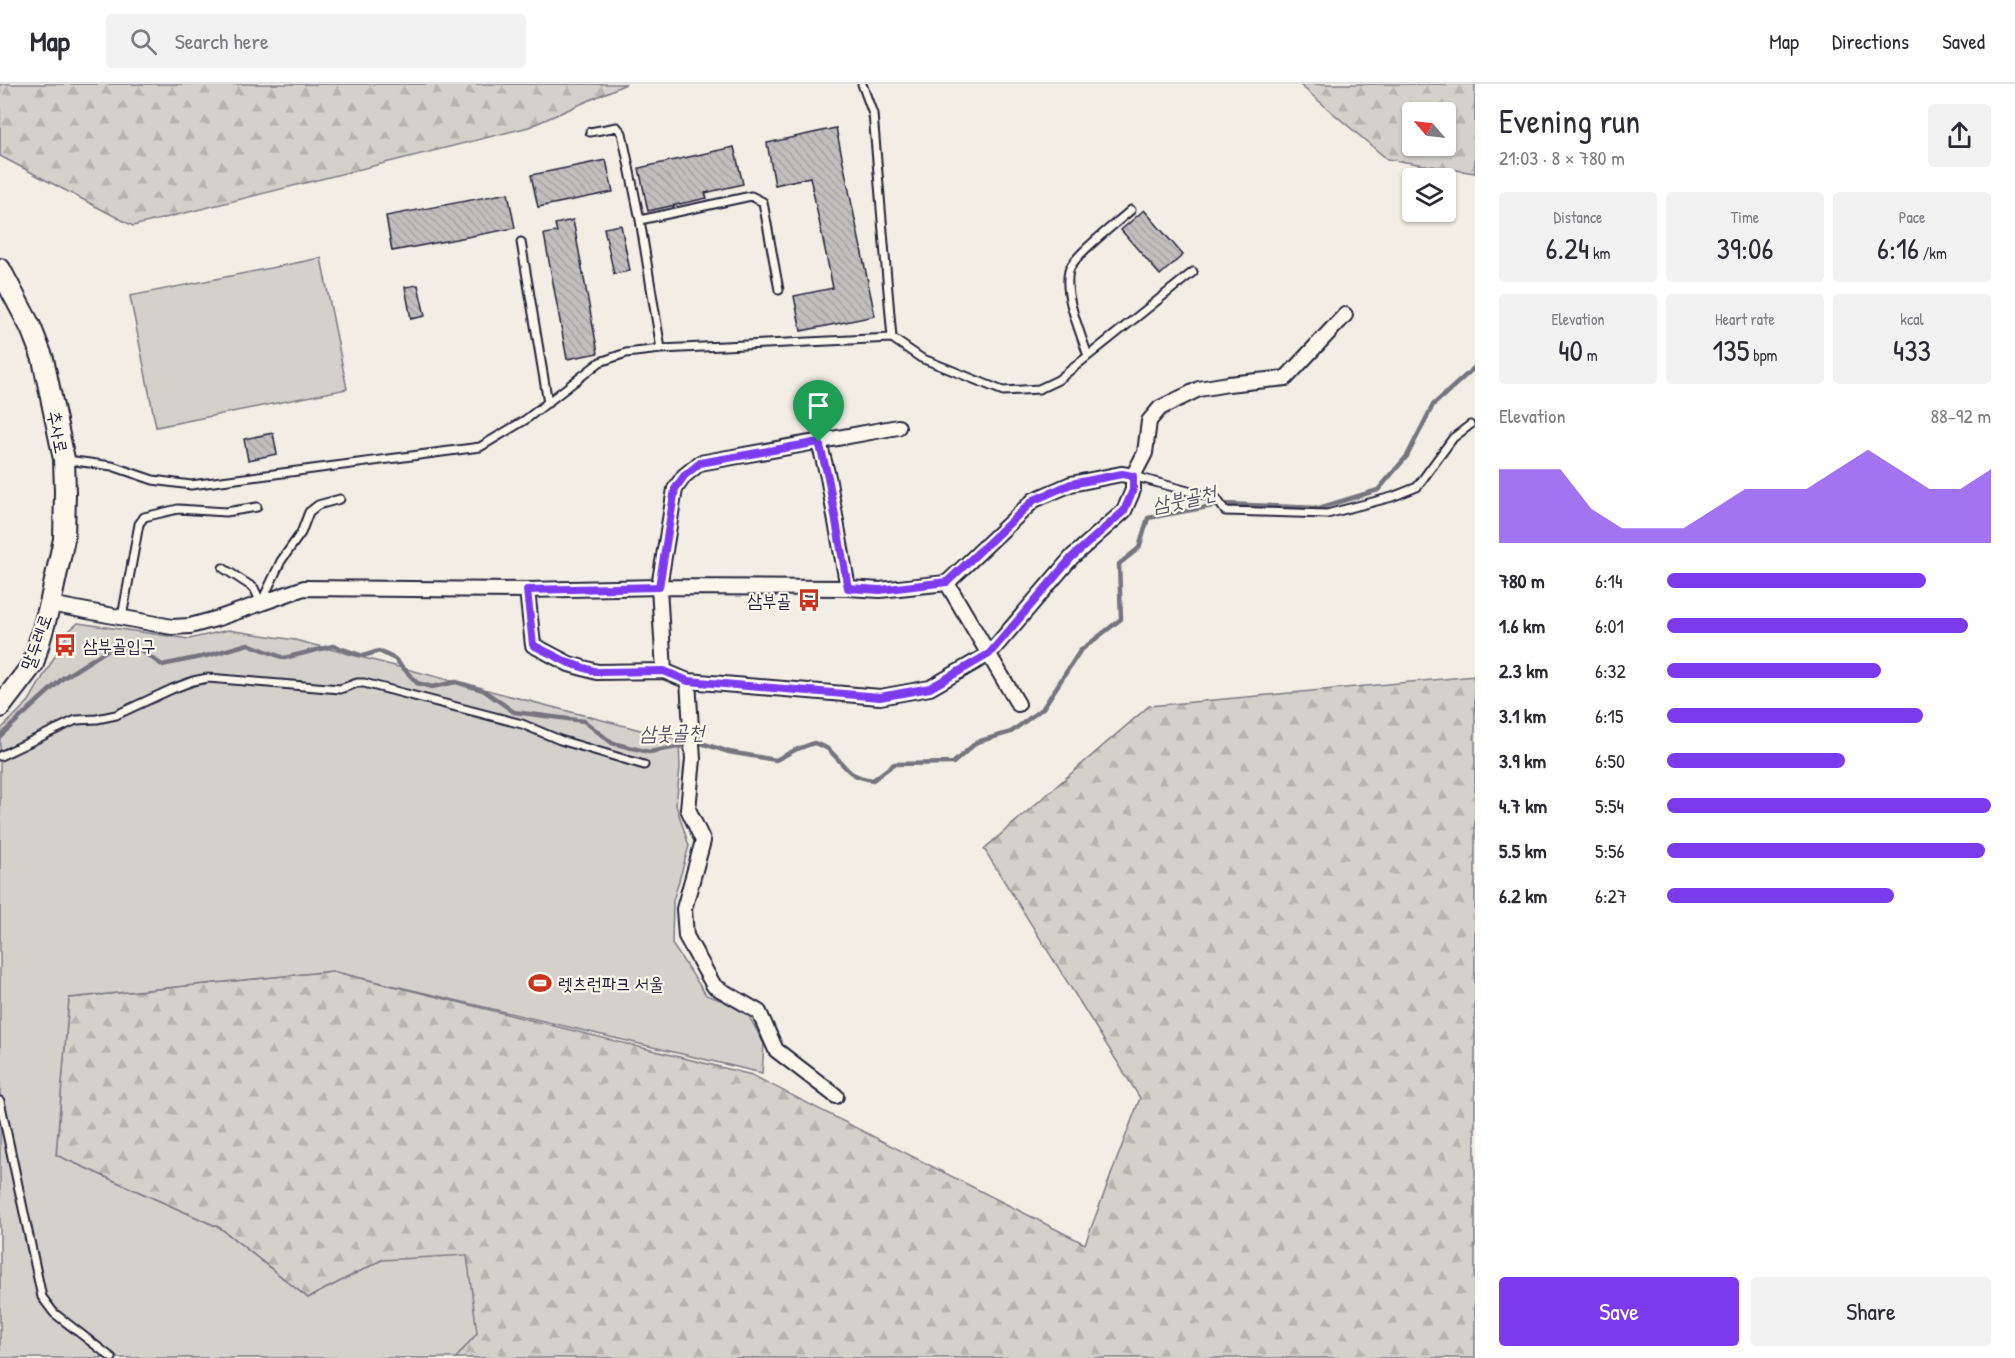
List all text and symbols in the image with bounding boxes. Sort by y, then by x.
search box [106,14,526,68]
text: Map [30,22,70,60]
icon: search [127,25,160,58]
text: Search here [175,26,269,56]
text: Map [1769,27,1799,56]
text: Directions [1832,27,1909,56]
text: Saved [1942,27,1985,56]
text: Evening run [1499,99,1640,143]
north arrow [1402,102,1456,156]
map controls [1402,102,1456,222]
button: share [1928,104,1991,167]
text: 21:03 · 8 × 780 m [1499,144,1625,171]
button: layers [1402,168,1456,222]
text: Distance [1554,206,1602,228]
text: Time [1731,206,1759,228]
text: Pace [1899,206,1925,228]
text: 6.24 [1546,228,1589,268]
text: 39:06 [1717,228,1773,268]
text: 6:16 [1877,228,1919,268]
text: km [1589,242,1610,264]
text: /km [1919,242,1947,264]
text: Elevation [1551,308,1605,330]
text: Heart rate [1715,308,1775,330]
text: kcal [1900,308,1924,330]
text: 40 [1558,330,1583,370]
text: 135 [1712,330,1750,370]
text: 433 [1893,330,1931,370]
text: m [1583,344,1598,366]
text: bpm [1750,344,1778,366]
pin [793,380,844,442]
icon: arrive [802,389,835,422]
text: Elevation [1499,402,1565,429]
text: 88–92 m [1930,402,1991,429]
street label: 추사로 [42,408,74,456]
water label: 삼붓골천 [1150,478,1220,518]
text: 780 m [1499,567,1545,594]
text: 6:14 [1595,567,1622,594]
bus stop icon: 삼부골 [796,587,822,613]
place label: 삼부골 [748,588,791,613]
street label: 말두레로 [14,611,58,673]
text: 1.6 km [1499,612,1545,639]
text: 6:01 [1595,612,1624,639]
bus stop icon: 삼부골입구 [52,632,78,658]
place label: 삼부골입구 [83,633,155,658]
text: 2.3 km [1499,657,1548,684]
text: 6:32 [1595,657,1626,684]
text: 3.1 km [1499,702,1546,729]
text: 6:15 [1595,702,1623,729]
water label: 삼붓골천 [640,718,706,746]
text: 3.9 km [1499,747,1546,774]
text: 6:50 [1595,747,1625,774]
text: 4.7 km [1499,792,1547,819]
text: 5:54 [1595,792,1624,819]
text: 5.5 km [1499,837,1547,864]
text: 5:56 [1595,837,1625,864]
text: 6.2 km [1499,882,1547,909]
text: 6:27 [1595,882,1627,909]
sports icon: 렛츠런파크 서울 [527,970,553,996]
place label: 렛츠런파크 서울 [558,971,664,996]
button: Save [1499,1277,1739,1346]
button: Share [1751,1277,1991,1346]

